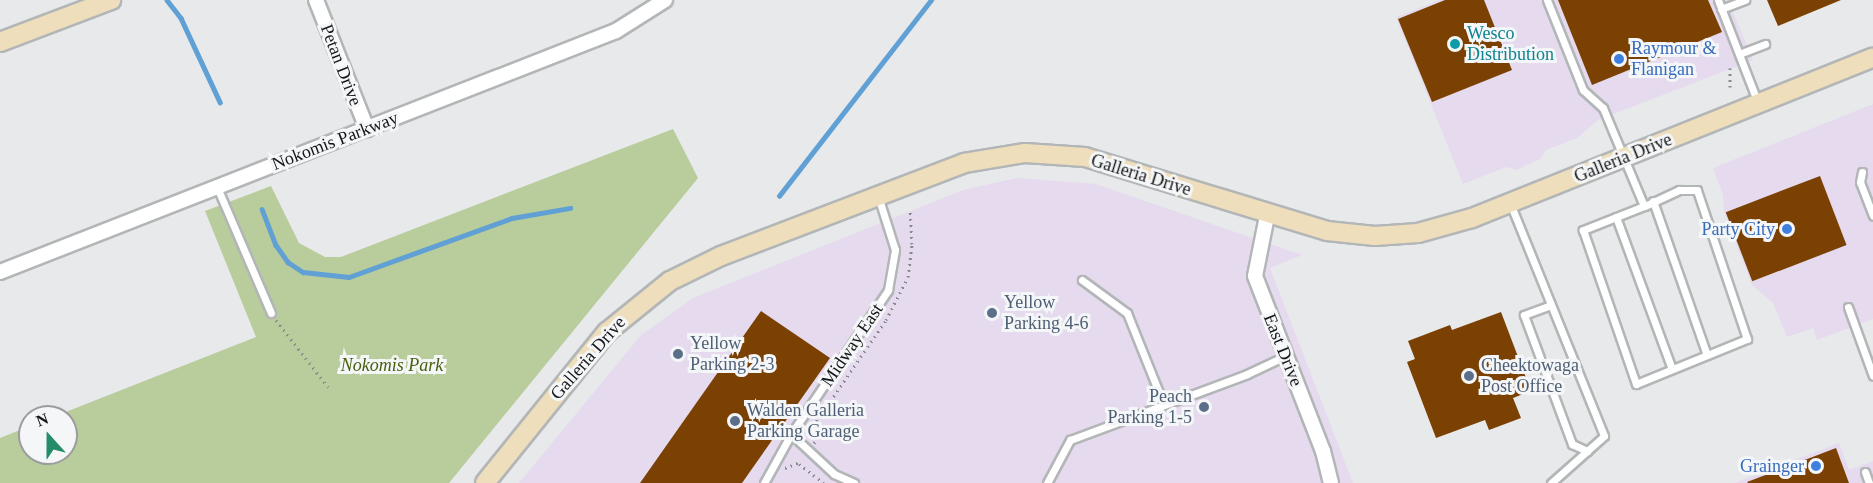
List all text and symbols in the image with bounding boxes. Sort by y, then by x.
street label: Petan Drive [316,21,366,109]
place label: Wesco Distribution [1467,23,1554,66]
marker: Wesco Distribution [1448,37,1462,51]
place label: Raymour & Flanigan [1631,38,1716,80]
marker: Raymour & Flanigan [1612,52,1626,66]
street label: Nokomis Parkway [269,107,401,175]
street label: Galleria Drive [1571,129,1675,187]
street label: Galleria Drive [1088,150,1194,200]
place label: Party City [1701,218,1775,240]
marker: Party City [1780,222,1794,236]
place label: Yellow Parking 4-6 [1004,292,1088,334]
street label: Midway East [816,299,888,391]
marker: Yellow Parking 4-6 [985,306,999,320]
street label: East Drive [1259,311,1307,389]
street label: Galleria Drive [546,312,630,404]
place label: Yellow Parking 2-3 [690,333,774,376]
marker: Yellow Parking 2-3 [671,347,685,361]
park label: Nokomis Park [341,354,443,376]
place label: Cheektowaga Post Office [1481,355,1579,398]
marker: Cheektowaga Post Office [1462,369,1476,383]
place label: Peach Parking 1-5 [1108,386,1192,428]
place label: Walden Galleria Parking Garage [747,400,864,442]
marker: Peach Parking 1-5 [1197,400,1211,414]
north arrow [18,405,78,465]
text: N [34,410,51,430]
marker: Walden Galleria Parking Garage [728,414,742,428]
place label: Grainger [1740,455,1804,477]
marker: Grainger [1809,459,1823,473]

